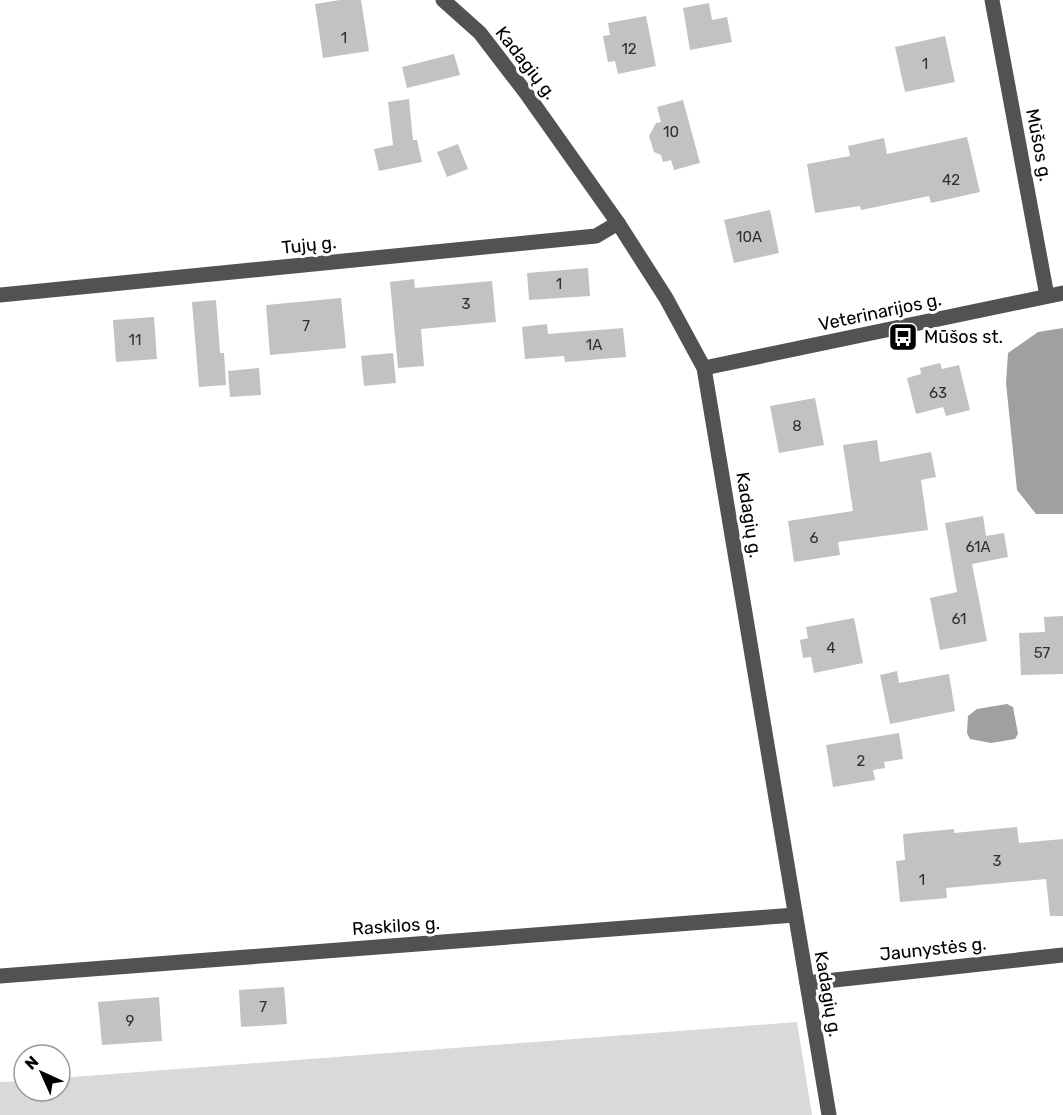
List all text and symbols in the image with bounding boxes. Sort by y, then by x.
street label: Kadagių g. [491,22,561,104]
house number: 1 [341,29,347,47]
house number: 12 [621,40,637,58]
house number: 1 [922,55,928,73]
street label: Mūšos g. [1021,107,1057,183]
house number: 10 [663,123,679,141]
house number: 42 [942,171,960,189]
house number: 10A [736,228,762,246]
street label: Tujų g. [281,231,337,259]
house number: 1 [556,275,562,293]
street label: Veterinarijos g. [817,288,943,336]
house number: 3 [461,295,471,313]
house number: 7 [302,317,310,335]
bus stop icon: Mūšos st. [887,321,919,353]
place label: Mūšos st. [924,326,1003,348]
house number: 11 [129,331,141,349]
house number: 1A [586,336,602,354]
house number: 63 [929,384,947,402]
house number: 8 [792,417,802,435]
street label: Kadagių g. [731,470,767,560]
house number: 6 [809,529,819,547]
house number: 61A [965,538,991,556]
house number: 61 [951,610,967,628]
house number: 4 [826,639,836,657]
house number: 57 [1034,644,1051,662]
house number: 2 [857,752,866,770]
house number: 3 [992,852,1002,870]
house number: 1 [919,871,925,889]
street label: Raskilos g. [351,912,441,940]
street label: Jaunystės g. [878,932,988,966]
street label: Kadagių g. [810,949,846,1039]
house number: 7 [259,998,267,1016]
house number: 9 [126,1012,135,1030]
north arrow [12,1043,72,1103]
text: N [21,1052,43,1074]

